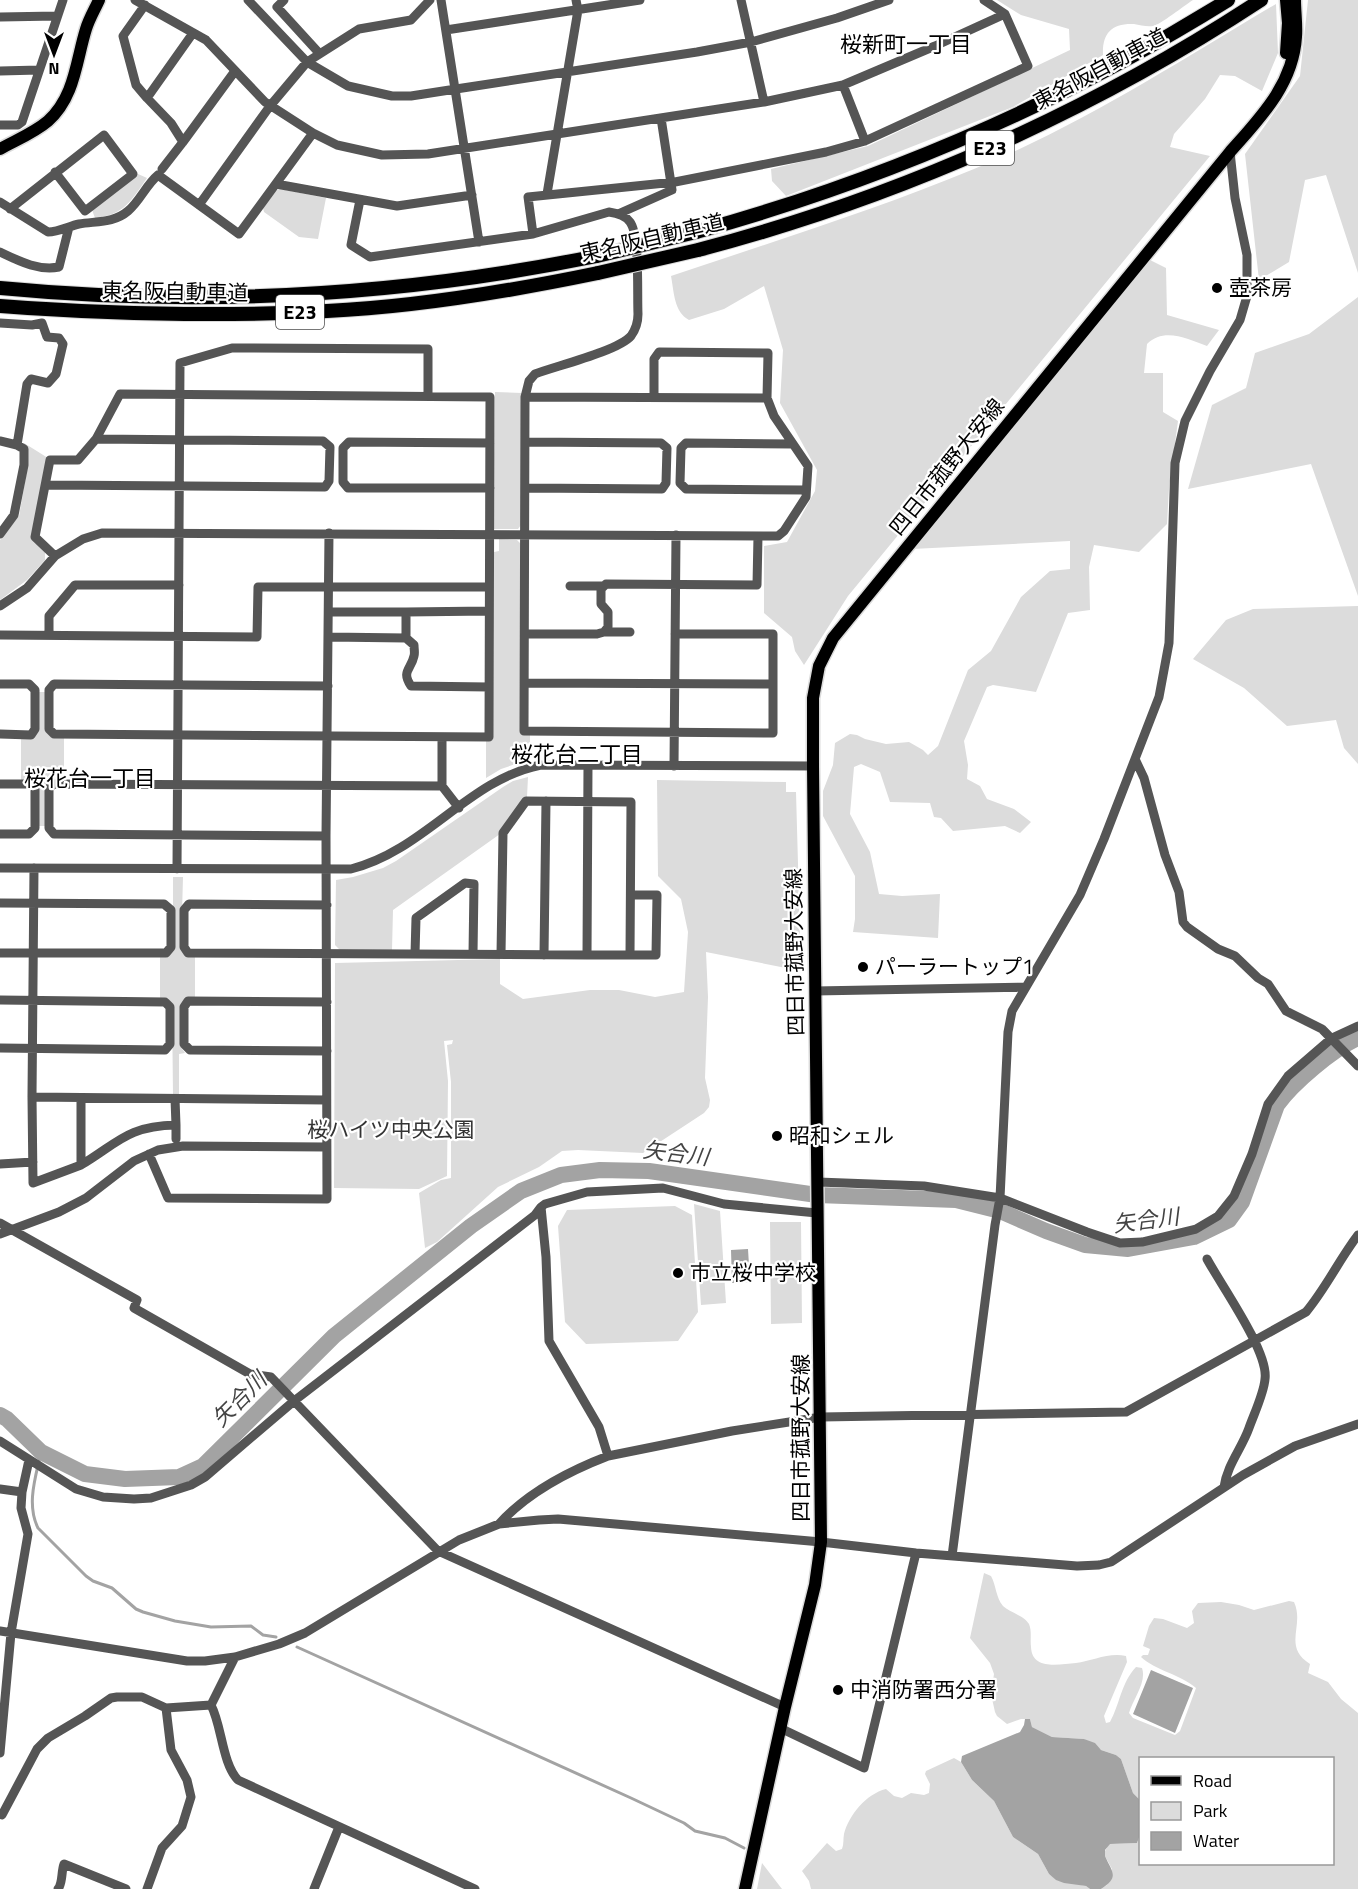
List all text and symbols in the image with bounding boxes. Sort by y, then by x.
street label: 東名阪自動車道 [1027,19,1172,117]
north arrow [24,24,84,84]
district label: 桜新町一丁目 [840,27,972,61]
text: N [48,57,60,81]
road number: E23 [966,131,1014,165]
street label: 東名阪自動車道 [577,205,727,269]
place label: 壺茶房 [1229,271,1292,303]
street label: 東名阪自動車道 [101,274,249,308]
marker: 壺茶房 [1210,281,1224,295]
road number: E23 [276,295,324,329]
street label: 四日市菰野大安線 [881,391,1012,542]
district label: 桜花台二丁目 [511,737,643,771]
district label: 桜花台一丁目 [24,761,156,795]
street label: 四日市菰野大安線 [777,868,811,1036]
place label: パーラートップ1 [875,950,1034,982]
marker: パーラートップ1 [856,960,870,974]
park label: 桜ハイツ中央公園 [307,1113,475,1145]
place label: 昭和シェル [789,1119,894,1151]
marker: 昭和シェル [770,1129,784,1143]
water label: 矢合川 [641,1132,713,1174]
water label: 矢合川 [1111,1199,1183,1241]
place label: 市立桜中学校 [690,1256,816,1288]
marker: 市立桜中学校 [671,1266,685,1280]
street label: 四日市菰野大安線 [784,1354,816,1522]
water label: 矢合川 [204,1362,276,1434]
place label: 中消防署西分署 [850,1673,997,1705]
marker: 中消防署西分署 [831,1683,845,1697]
legend [1139,1757,1334,1865]
text: Road [1193,1767,1232,1794]
text: Park [1193,1797,1228,1824]
text: Water [1193,1827,1239,1854]

